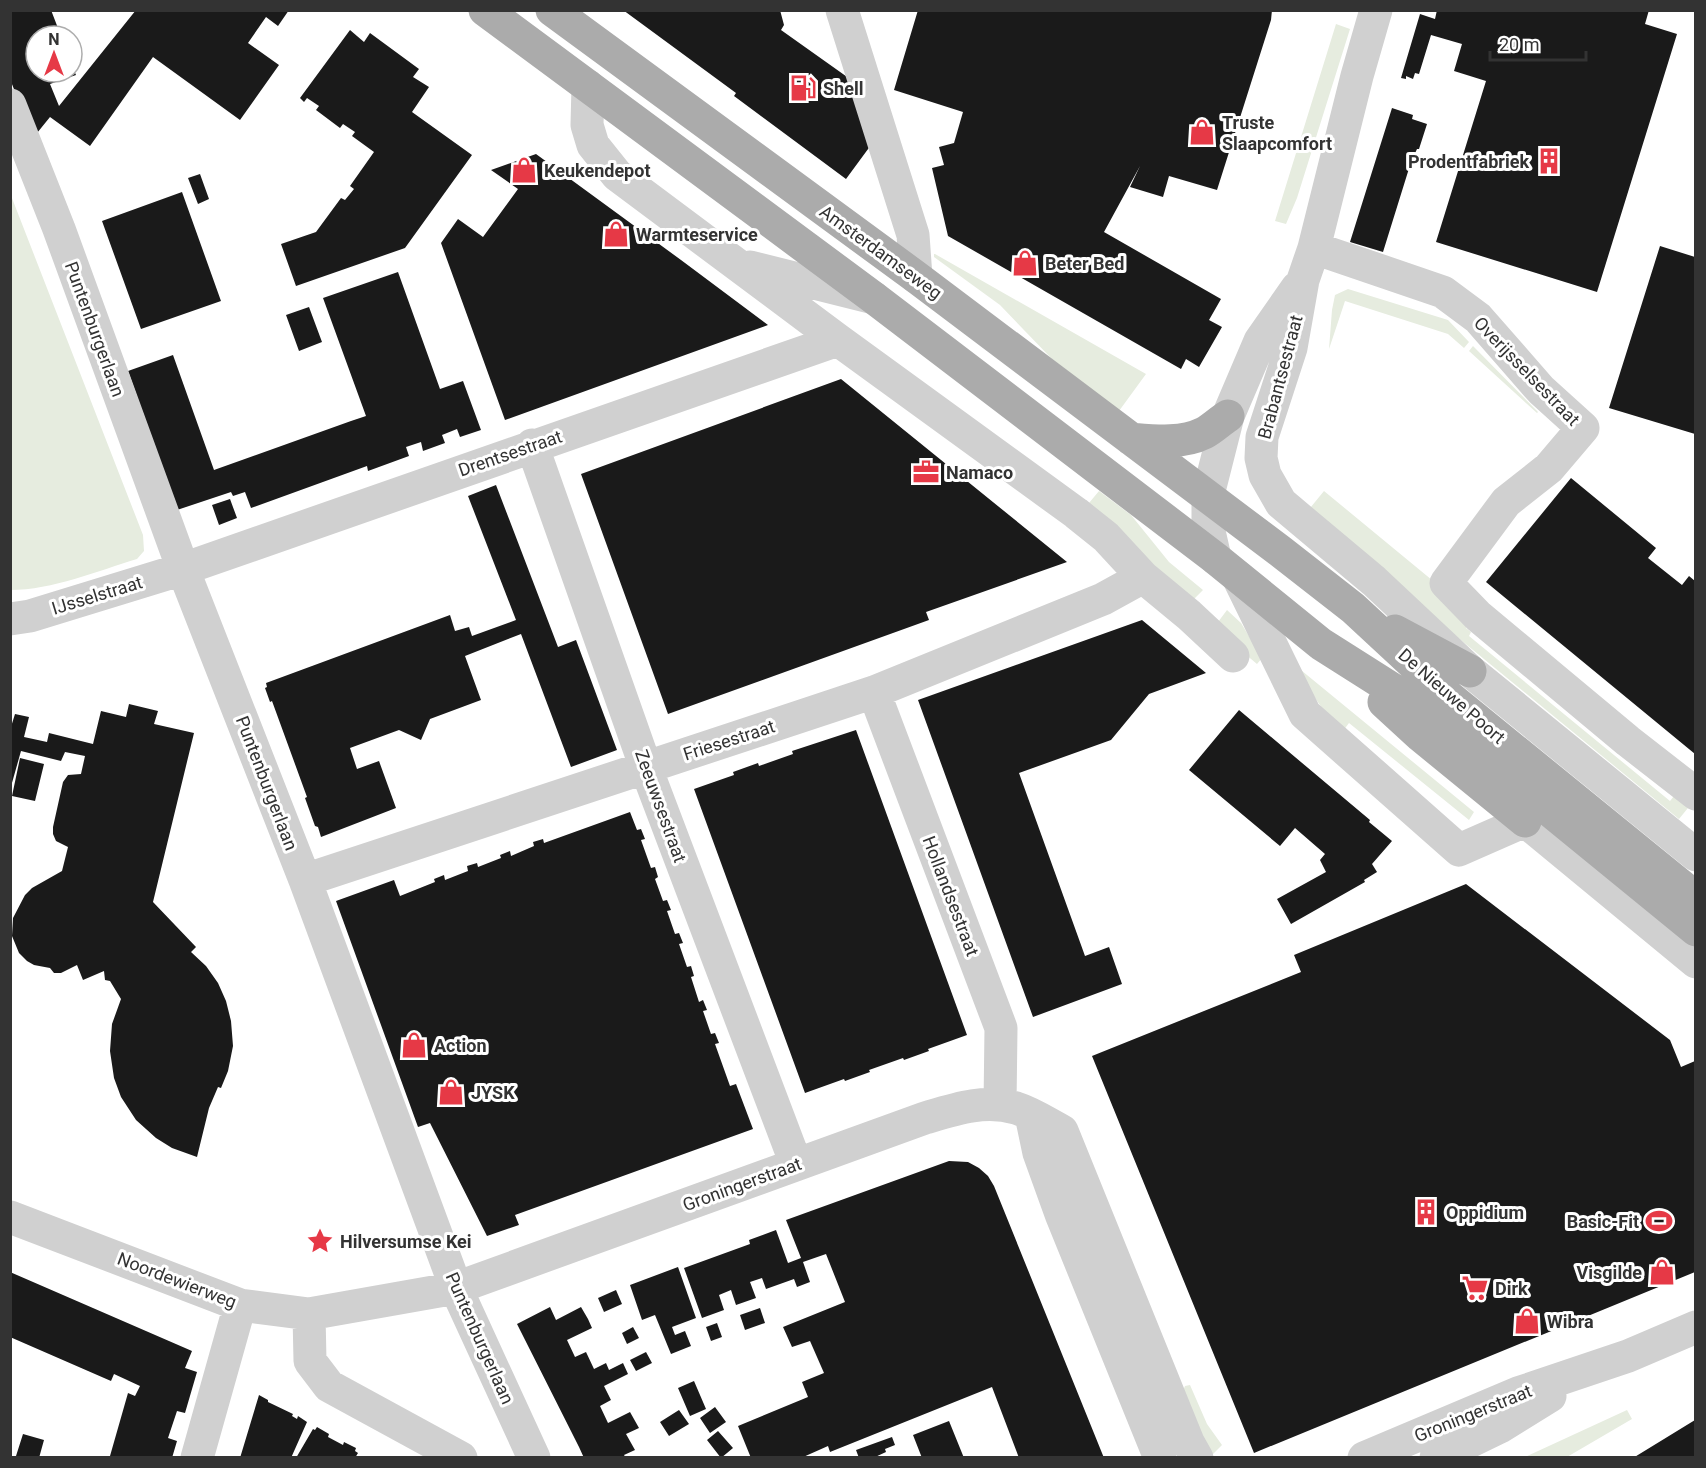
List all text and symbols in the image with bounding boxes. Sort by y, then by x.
north arrow [24,24,84,84]
scale bar [1490,24,1586,62]
text: N [48,30,60,49]
text: 20 m [1499,34,1539,55]
fuel station icon: Shell [788,73,818,103]
place label: Shell [823,78,863,99]
place label: Truste Slaapcomfort [1222,112,1332,154]
shop icon: Truste Slaapcomfort [1187,117,1217,147]
building icon: Prodentfabriek [1534,146,1564,176]
place label: Prodentfabriek [1408,151,1529,172]
shop icon: Keukendepot [509,155,539,185]
place label: Keukendepot [544,160,651,181]
street label: Amsterdamseweg [816,201,946,303]
shop icon: Warmteservice [601,219,631,249]
place label: Warmteservice [636,224,758,245]
shop icon: Beter Bed [1010,248,1040,278]
place label: Beter Bed [1045,253,1124,274]
street label: Puntenburgerlaan [61,259,129,399]
street label: Brabantsestraat [1253,312,1307,441]
street label: Overijsselsestraat [1470,312,1584,430]
street label: Drentsestraat [455,425,565,481]
office icon: Namaco [911,457,941,487]
place label: Namaco [946,462,1013,483]
street label: IJsselstraat [49,571,145,619]
street label: De Nieuwe Poort [1394,644,1510,748]
street label: Puntenburgerlaan [232,713,302,853]
street label: Friesestraat [681,715,778,765]
street label: Zeeuwsestraat [631,747,691,865]
street label: Hollandsestraat [918,833,984,959]
shop icon: Action [399,1030,429,1060]
place label: Action [434,1035,487,1056]
shop icon: JYSK [436,1077,466,1107]
place label: JYSK [471,1082,515,1103]
street label: Groningerstraat [680,1153,804,1215]
building icon: Oppidium [1411,1197,1441,1227]
place label: Oppidium [1446,1202,1524,1223]
sports icon: Basic-Fit [1644,1206,1674,1236]
place label: Basic-Fit [1567,1211,1639,1232]
place icon: Hilversumse Kei [305,1226,335,1256]
place label: Hilversumse Kei [340,1231,472,1252]
street label: Noordewierweg [114,1248,240,1312]
shop icon: Visgilde [1647,1257,1677,1287]
place label: Visgilde [1577,1262,1642,1283]
street label: Puntenburgerlaan [441,1269,519,1407]
supermarket icon: Dirk [1460,1273,1490,1303]
place label: Dirk [1495,1278,1528,1299]
shop icon: Wibra [1512,1306,1542,1336]
place label: Wibra [1547,1311,1594,1332]
street label: Groningerstraat [1411,1380,1535,1446]

